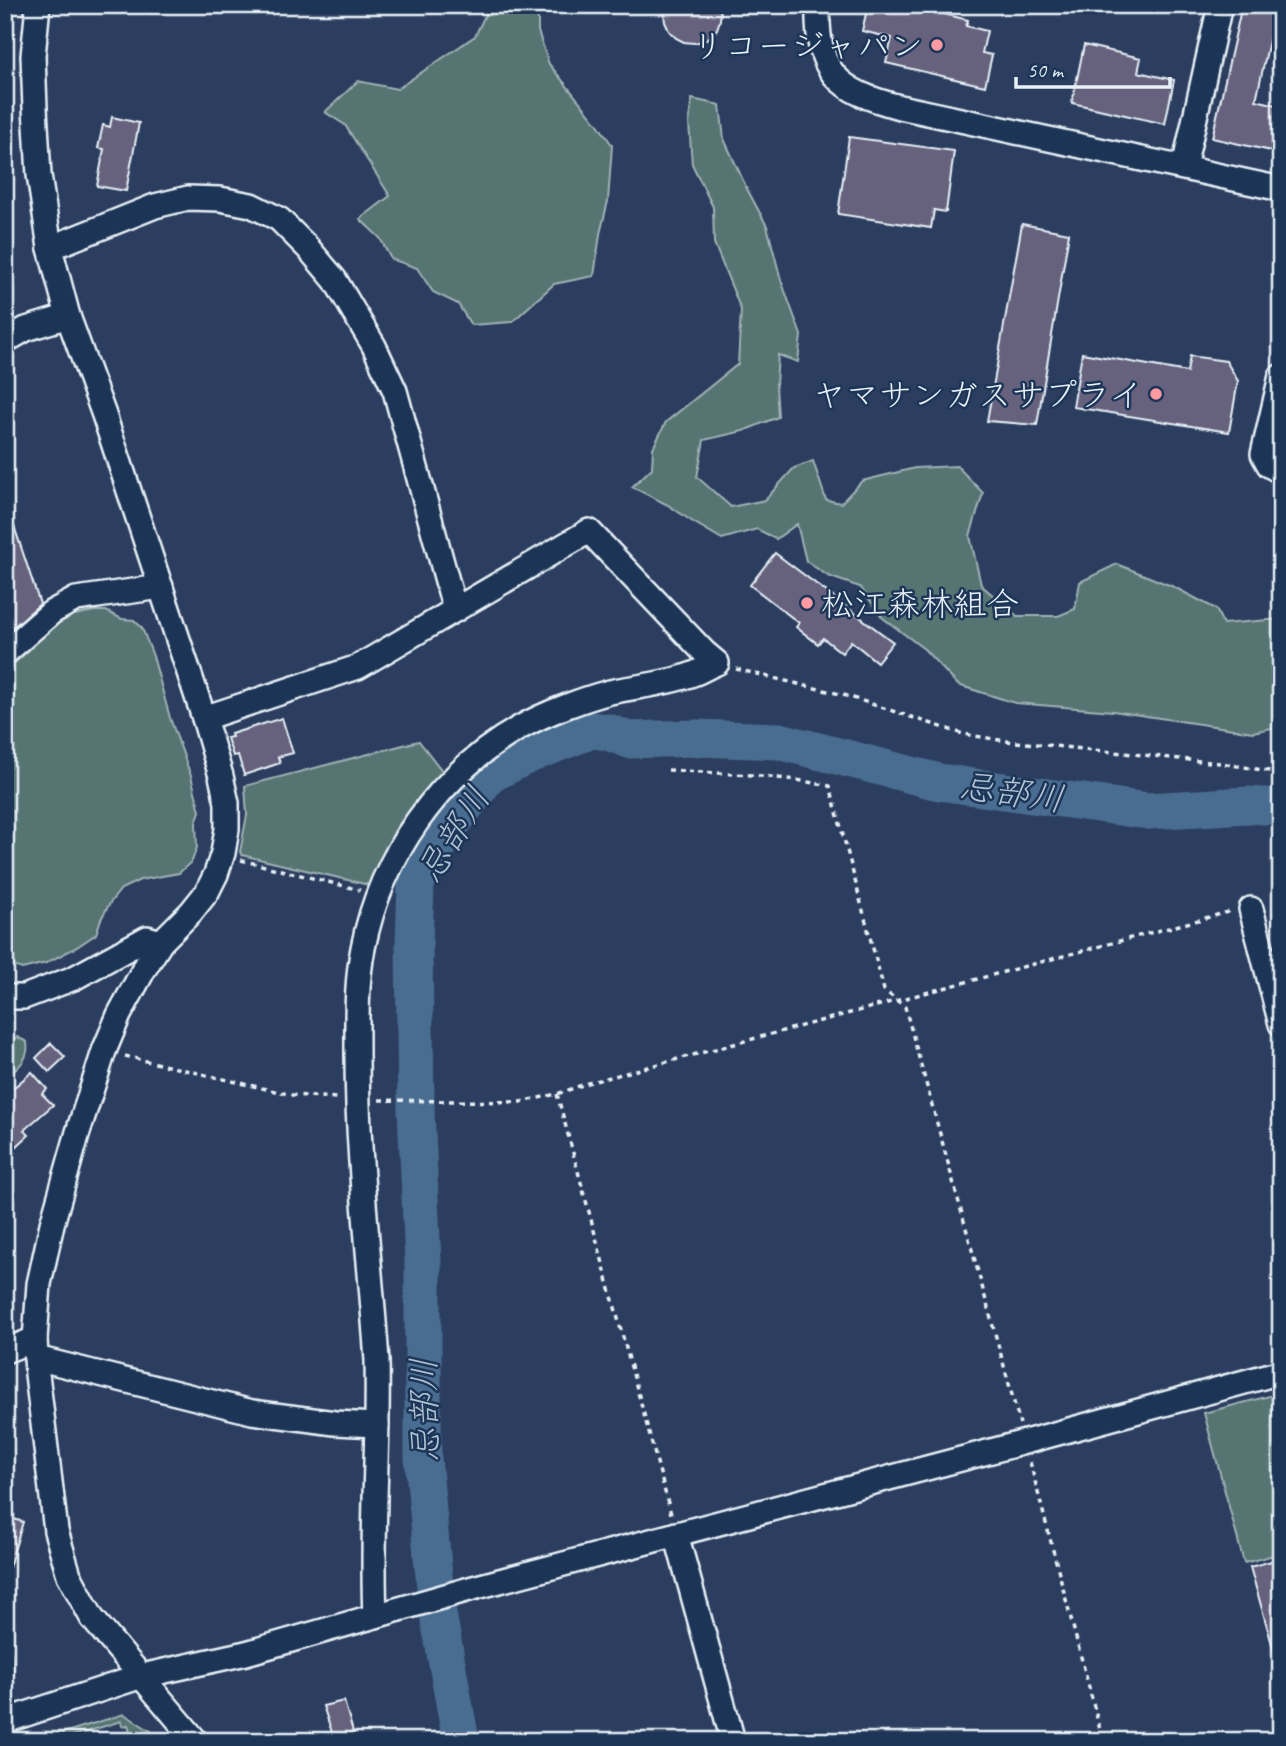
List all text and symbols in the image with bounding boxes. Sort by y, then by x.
place label: リコージャパン [691,25,923,67]
marker: リコージャパン [929,37,945,53]
scale bar [1016,46,1170,90]
text: 50 m [1027,57,1065,83]
place label: ヤマサンガスサプライ [813,374,1142,416]
marker: ヤマサンガスサプライ [1148,386,1164,402]
place label: 松江森林組合 [821,583,1019,625]
marker: 松江森林組合 [799,595,815,611]
water label: 忌部川 [957,763,1067,822]
water label: 忌部川 [407,778,500,891]
water label: 忌部川 [401,1357,448,1463]

